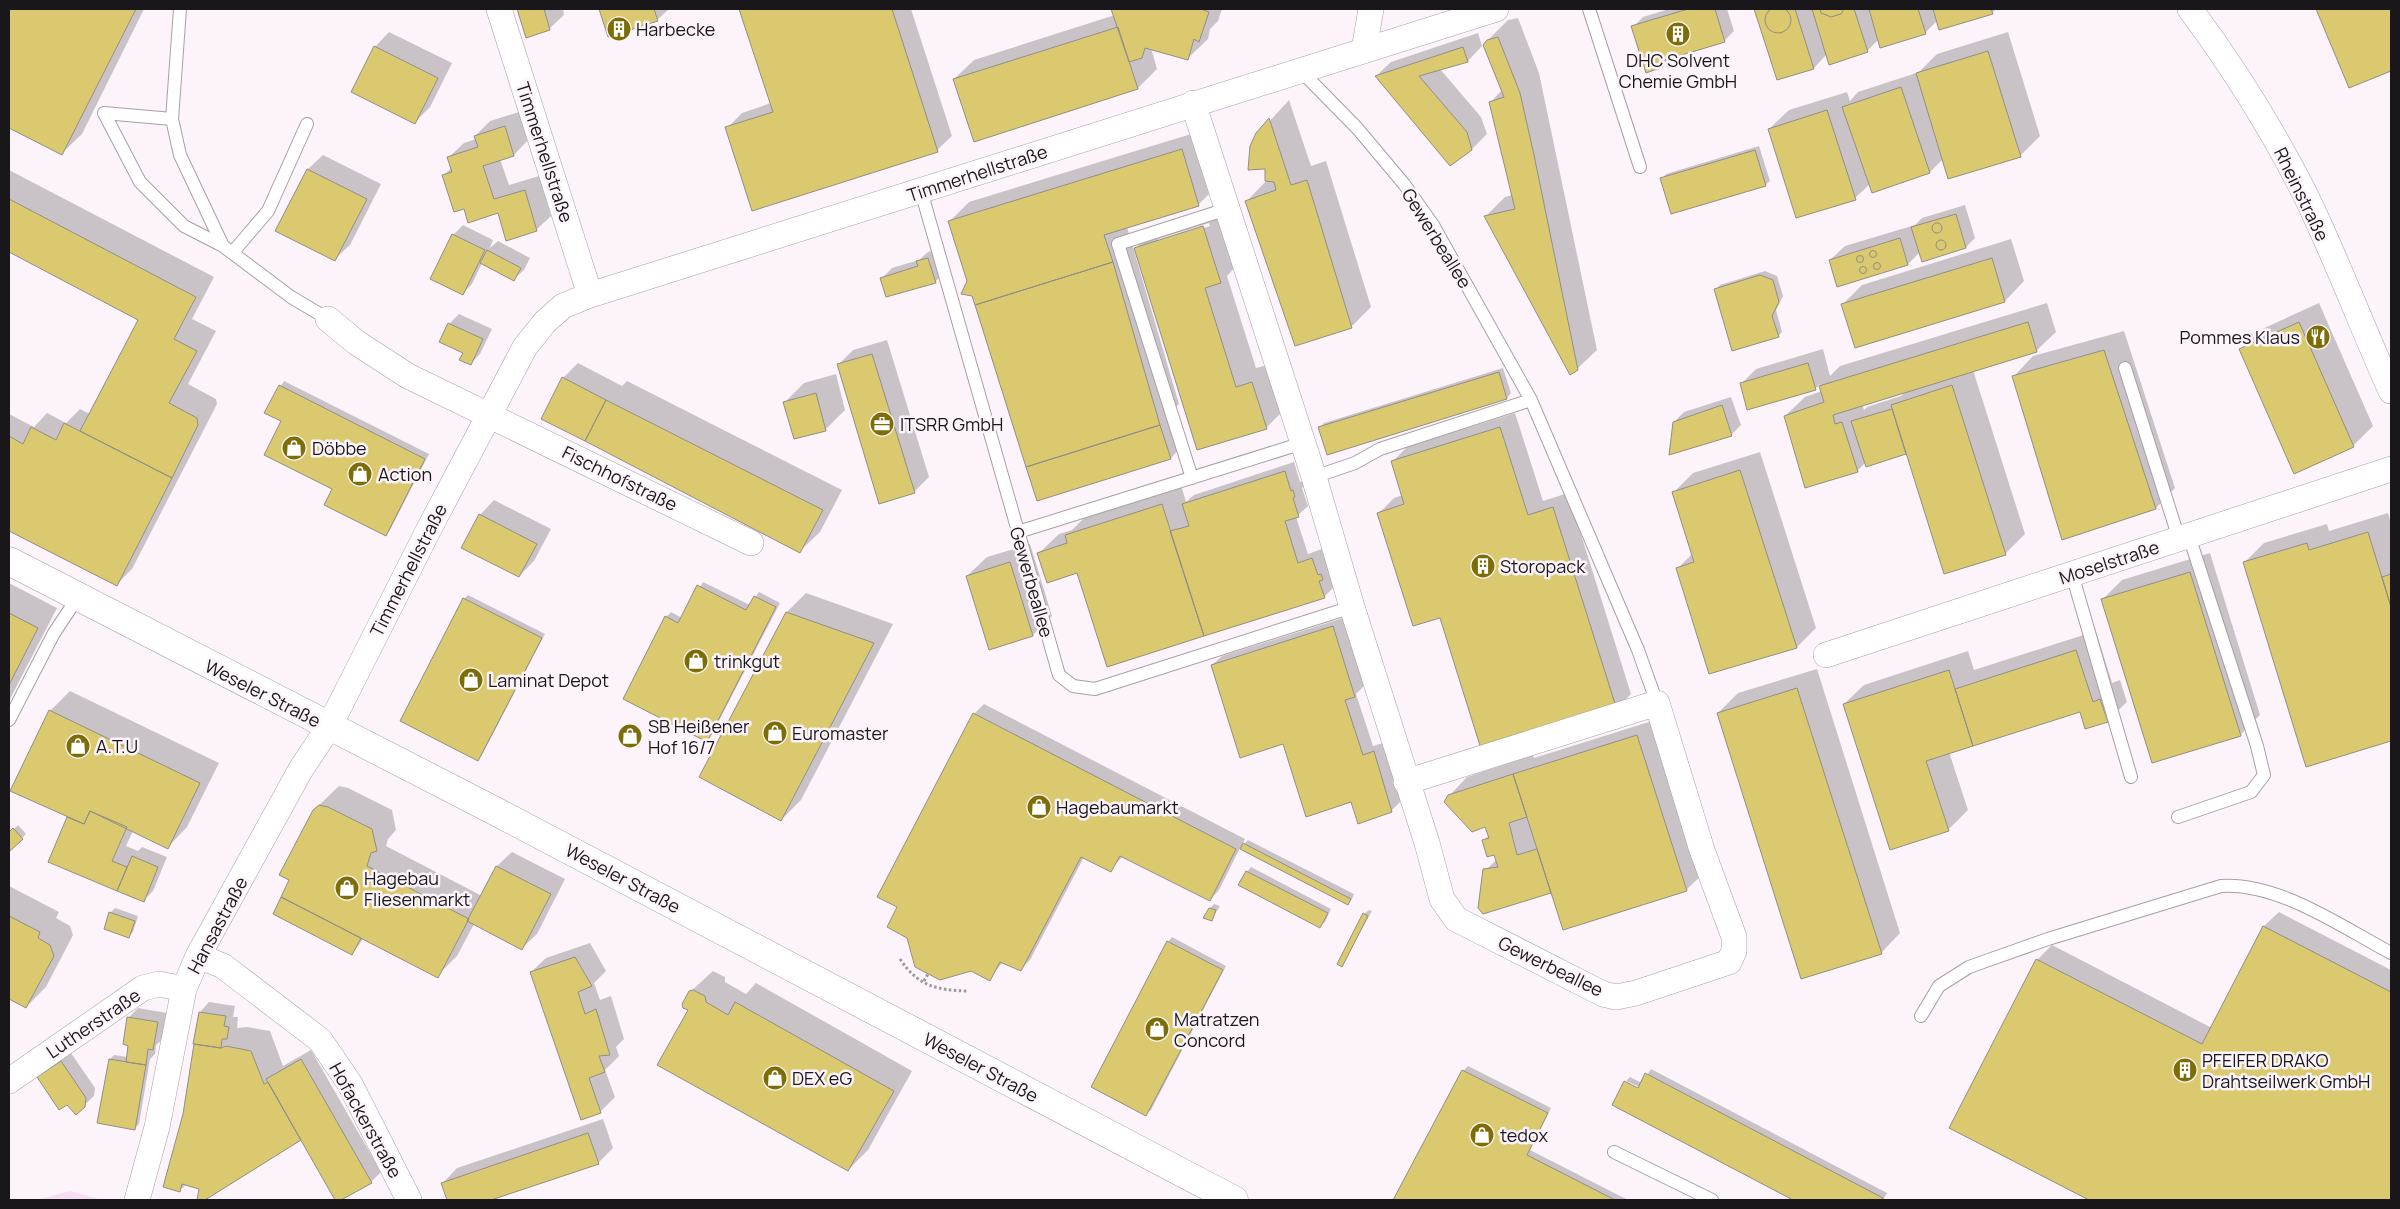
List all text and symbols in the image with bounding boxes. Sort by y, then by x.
building icon: Harbecke [606,16,632,42]
place label: Harbecke [636,17,715,41]
building icon: DHC Solvent Chemie GmbH [1665,21,1691,47]
place label: DHC Solvent Chemie GmbH [1619,48,1737,93]
street label: Timmerhellstraße [511,79,579,225]
street label: Timmerhellstraße [904,139,1050,207]
street label: Rheinstraße [2269,143,2335,245]
street label: Gewerbeallee [1397,183,1477,293]
restaurant icon: Pommes Klaus [2305,324,2331,350]
place label: Pommes Klaus [2179,325,2300,349]
office icon: ITSRR GmbH [869,411,895,437]
place label: ITSRR GmbH [900,412,1003,436]
shop icon: Döbbe [281,435,307,461]
place label: Döbbe [312,436,367,460]
street label: Fischhofstraße [558,440,682,516]
shop icon: Action [347,461,373,487]
place label: Action [378,462,432,486]
street label: Timmerhellstraße [364,499,452,641]
street label: Gewerbeallee [1005,524,1059,640]
street label: Moselstraße [2056,535,2162,589]
building icon: Storopack [1470,553,1496,579]
place label: Storopack [1500,554,1586,578]
shop icon: trinkgut [683,648,709,674]
place label: trinkgut [714,649,780,673]
street label: Weseler Straße [201,654,325,732]
shop icon: Laminat Depot [458,667,484,693]
place label: Laminat Depot [488,668,609,692]
place label: SB Heißener Hof 16/7 [648,714,750,759]
shop icon: Euromaster [762,720,788,746]
place label: Euromaster [792,721,889,745]
shop icon: SB Heißener Hof 16/7 [617,723,643,749]
shop icon: A.T.U [65,733,91,759]
place label: A.T.U [96,734,138,758]
shop icon: Hagebaumarkt [1026,794,1052,820]
place label: Hagebaumarkt [1056,795,1179,819]
street label: Weseler Straße [561,838,685,918]
place label: Hagebau Fliesenmarkt [364,866,470,911]
street label: Hansastraße [181,872,253,978]
shop icon: Hagebau Fliesenmarkt [334,875,360,901]
street label: Gewerbeallee [1495,930,1607,1002]
street label: Lutherstraße [41,983,145,1063]
place label: Matratzen Concord [1174,1007,1259,1052]
shop icon: Matratzen Concord [1144,1016,1170,1042]
street label: Weseler Straße [919,1027,1043,1107]
place label: PFEIFER DRAKO Drahtseilwerk GmbH [2202,1048,2370,1093]
building icon: PFEIFER DRAKO Drahtseilwerk GmbH [2172,1057,2198,1083]
street label: Hofackerstraße [324,1058,408,1182]
shop icon: DEX eG [762,1065,788,1091]
place label: DEX eG [792,1066,852,1090]
shop icon: tedox [1469,1122,1495,1148]
place label: tedox [1500,1123,1549,1147]

